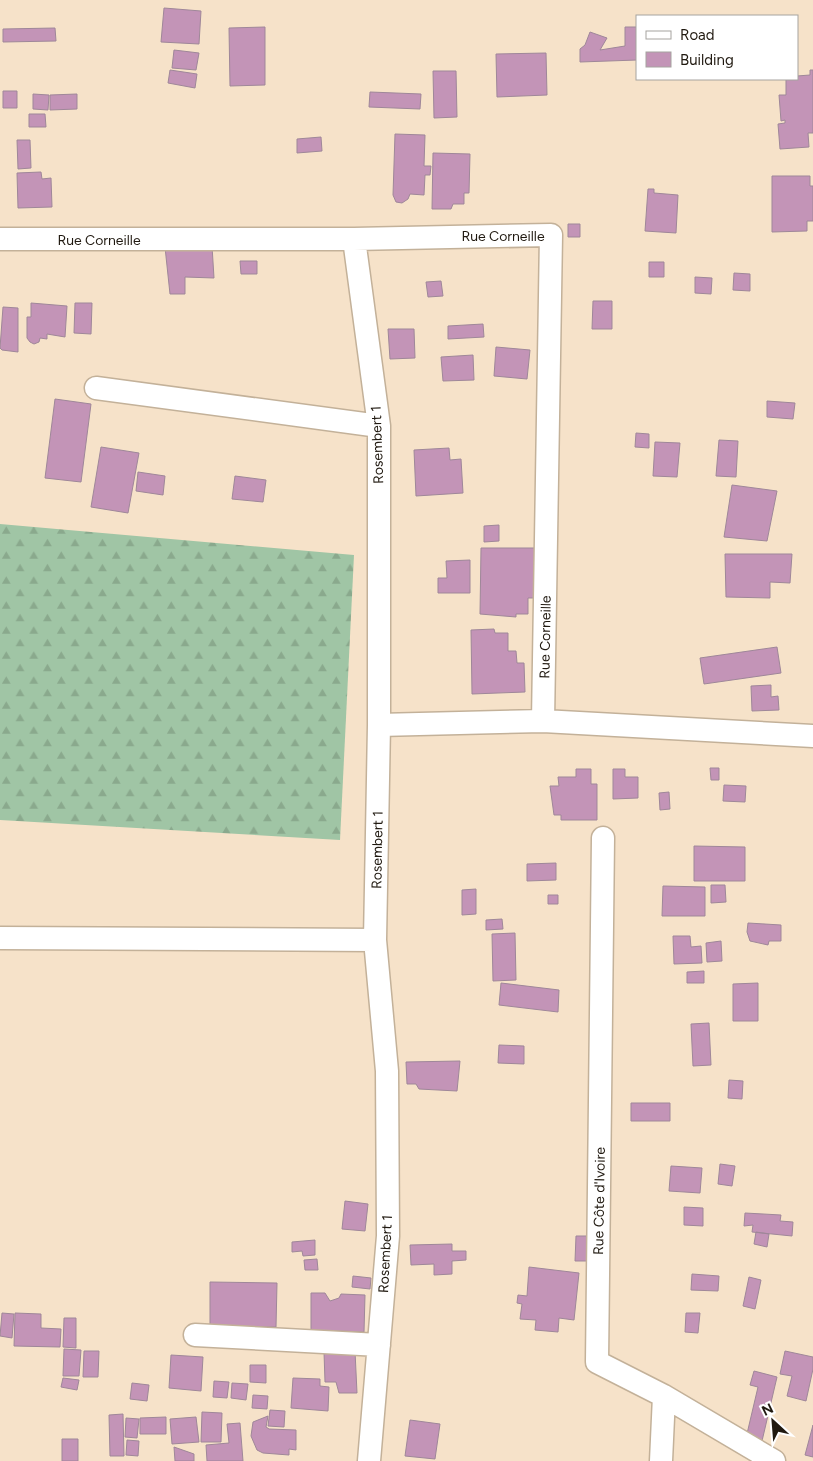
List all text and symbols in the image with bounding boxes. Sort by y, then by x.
legend [636,15,798,80]
text: Road [680,26,715,44]
text: Building [680,51,734,69]
street label: Rue Corneille [461,228,545,245]
street label: Rue Corneille [57,232,141,249]
street label: Rosembert 1 [368,406,387,484]
street label: Rue Corneille [536,595,555,679]
street label: Rosembert 1 [368,811,387,889]
street label: Rue Côte d'Ivoire [590,1147,609,1255]
street label: Rosembert 1 [375,1215,396,1293]
north arrow [748,1396,798,1446]
text: N [759,1400,776,1420]

